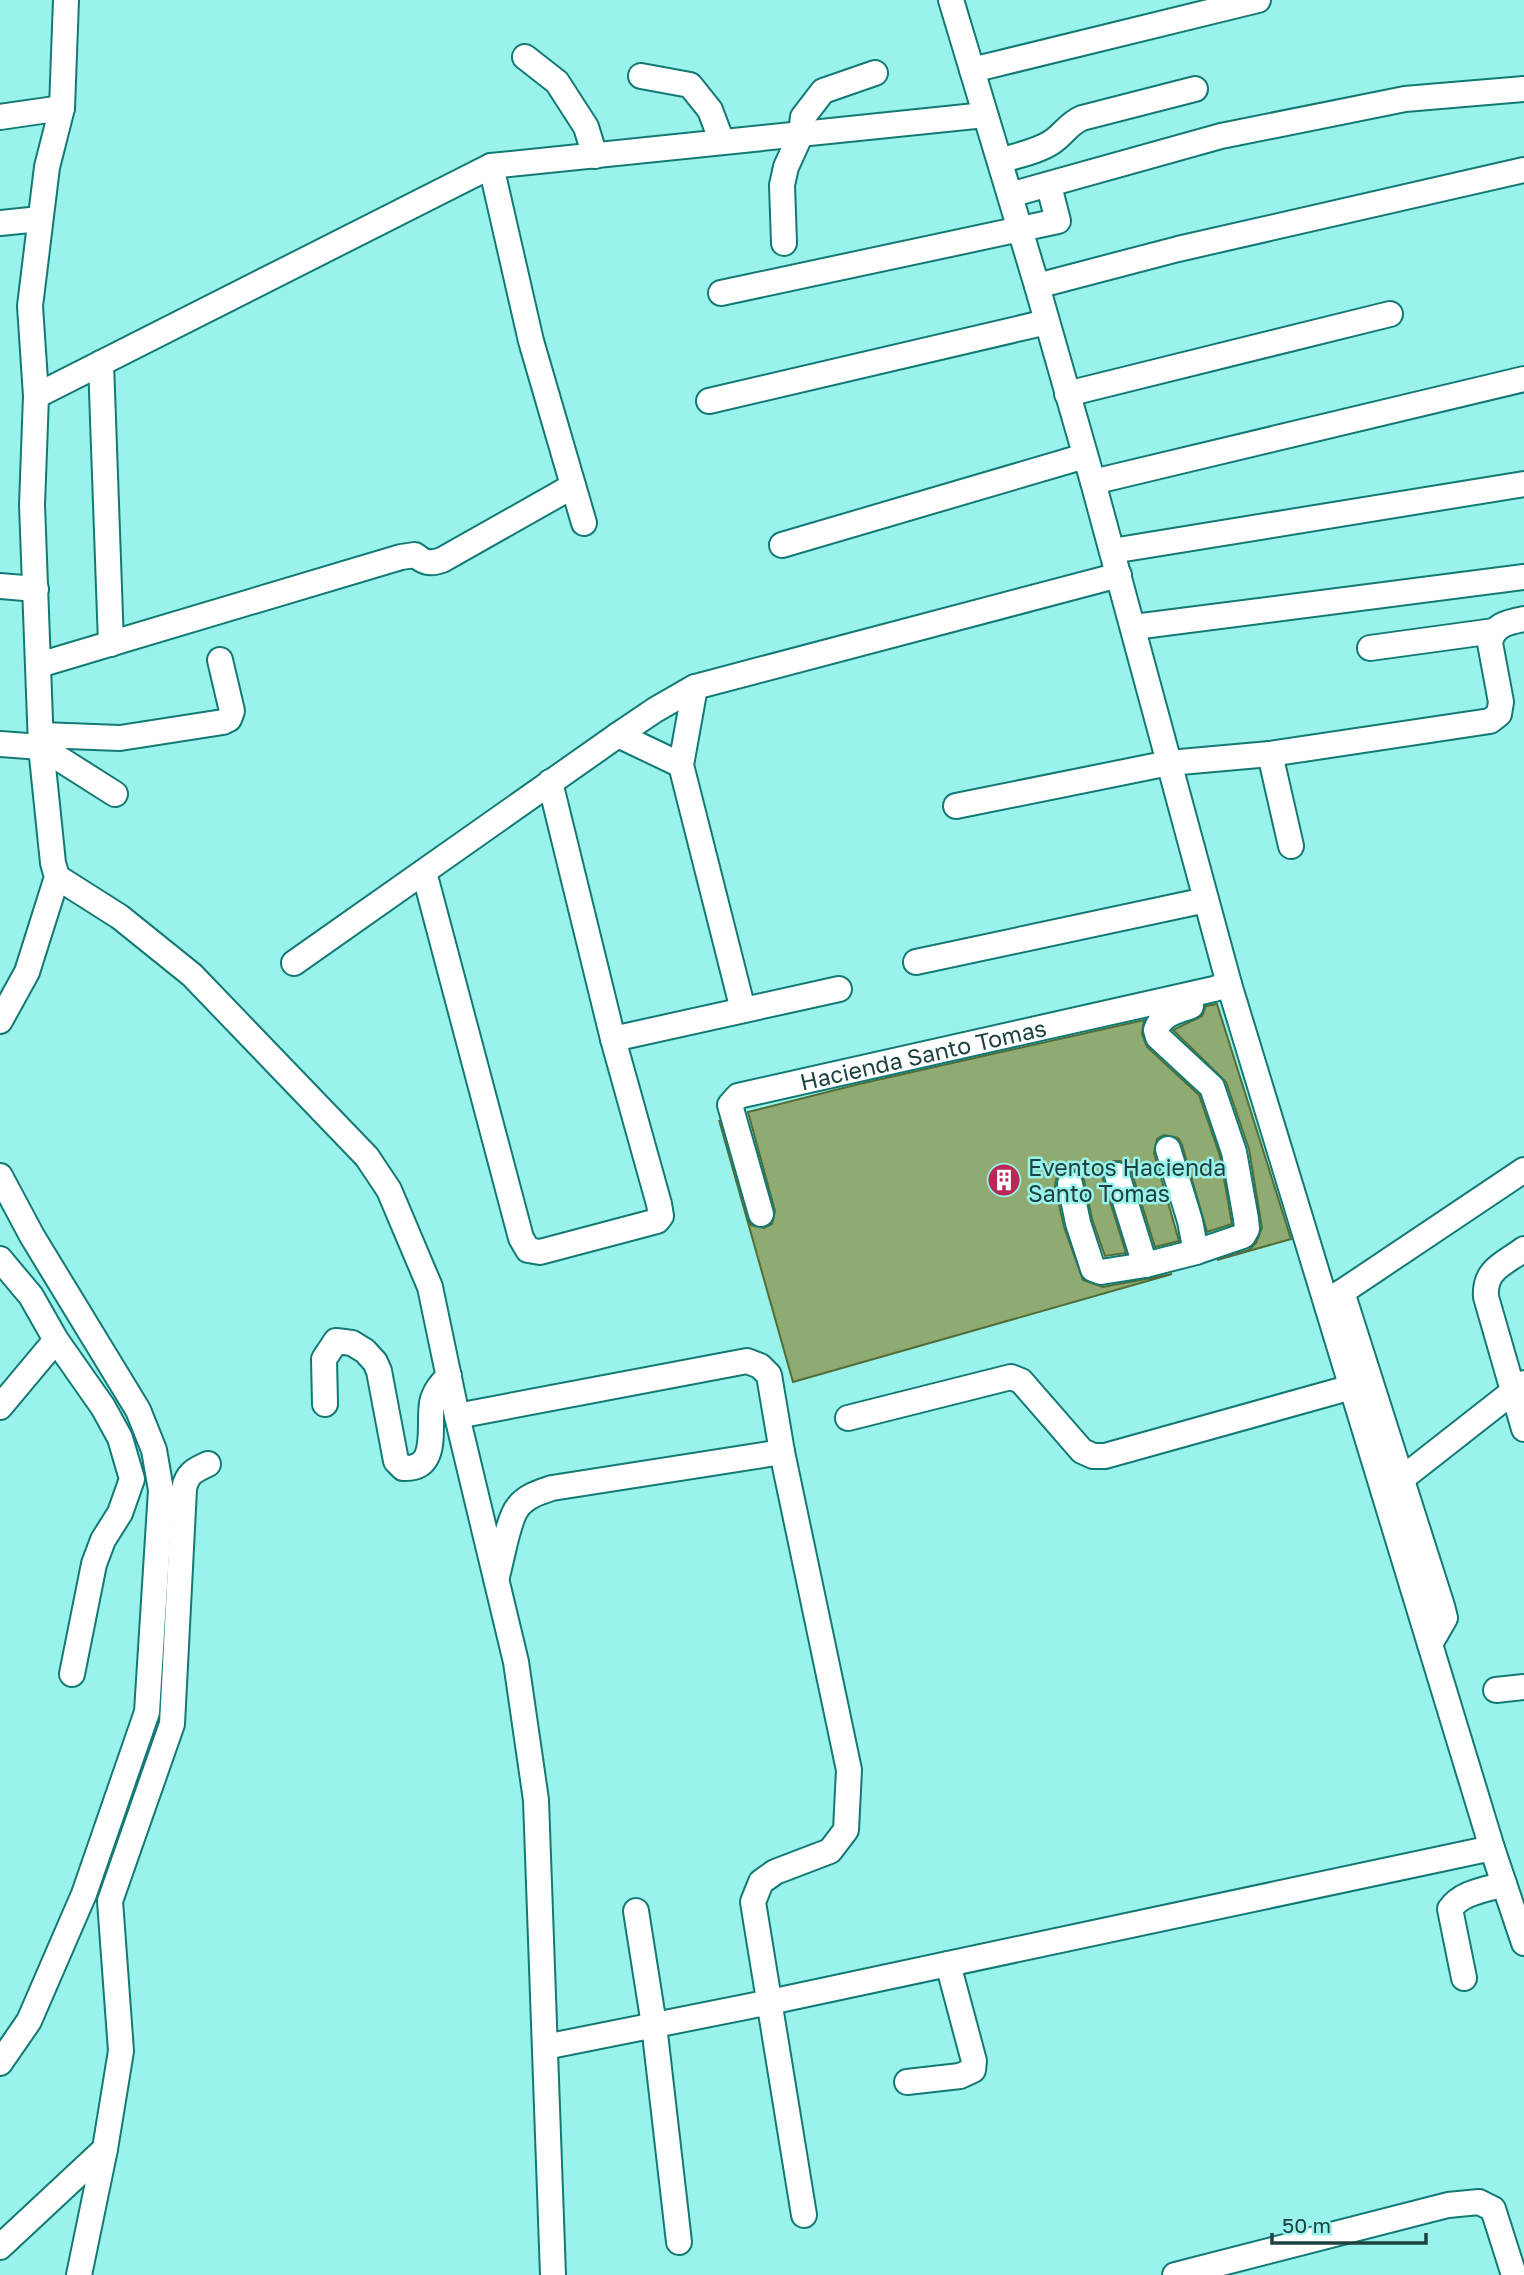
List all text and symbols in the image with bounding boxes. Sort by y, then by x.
street label: Hacienda Santo Tomas [797,1013,1049,1096]
place label: Eventos Hacienda Santo Tomas [1028,1153,1226,1207]
building icon: Eventos Hacienda Santo Tomas [985,1161,1023,1199]
scale bar [1272,2202,1426,2246]
text: 50 m [1282,2212,1331,2238]

